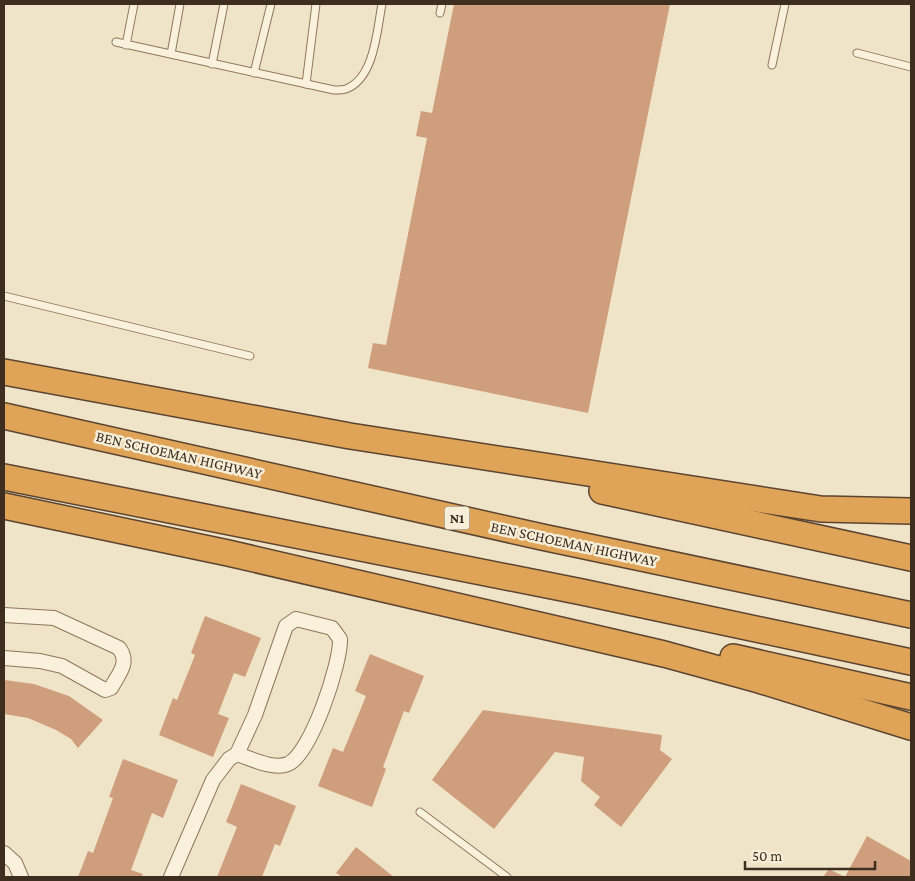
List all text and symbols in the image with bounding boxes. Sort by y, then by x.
street label: BEN SCHOEMAN HIGHWAY [95,428,263,482]
road number: N1 [444,506,470,530]
street label: BEN SCHOEMAN HIGHWAY [489,519,659,569]
scale bar [745,838,875,870]
text: 50 m [752,848,782,864]

